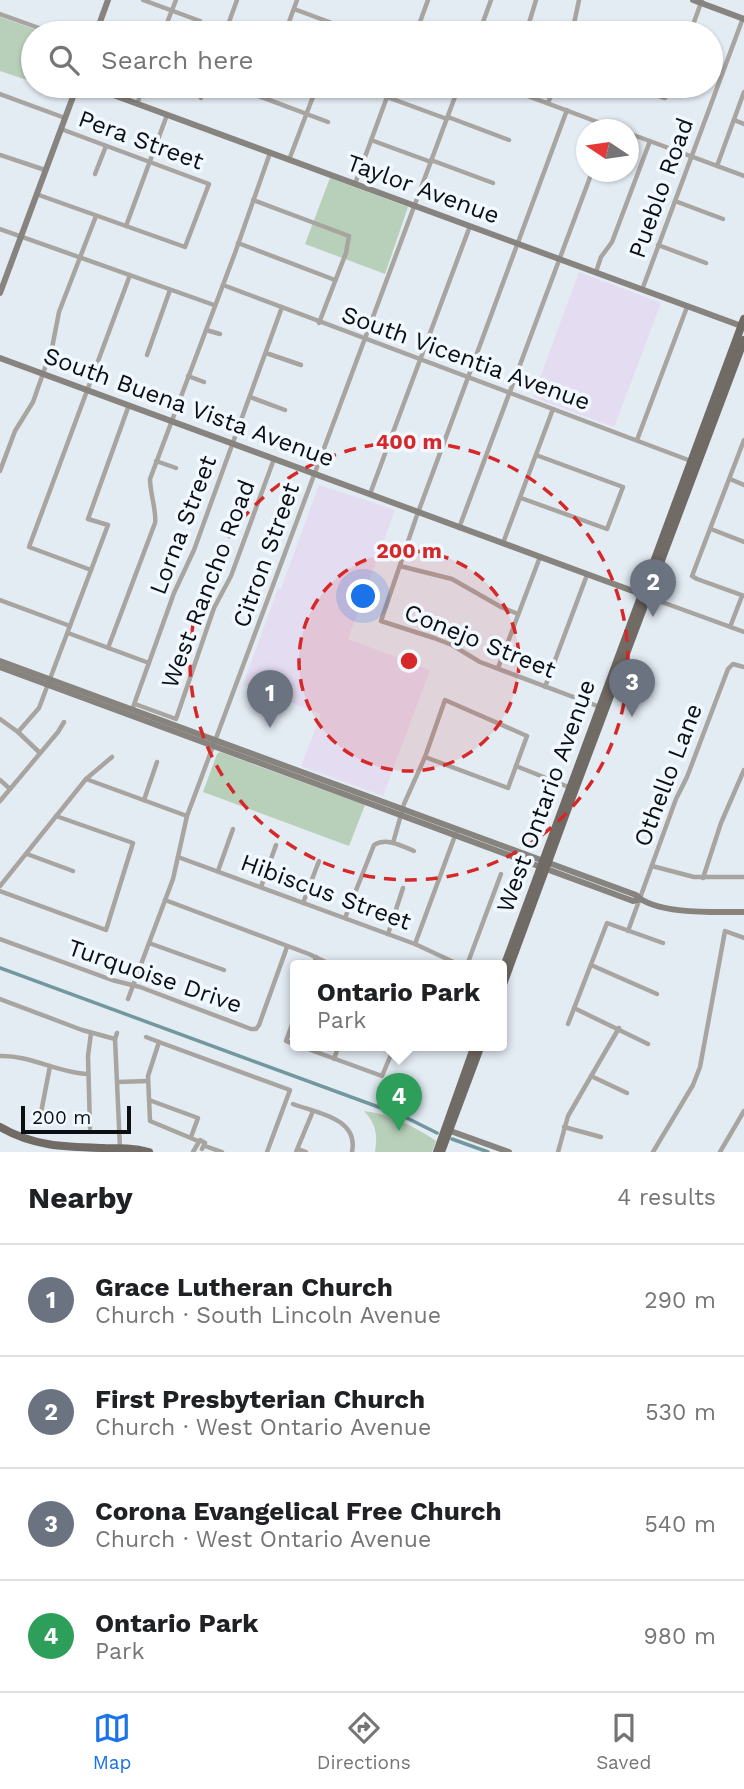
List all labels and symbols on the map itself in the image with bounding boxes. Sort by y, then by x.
street label: Pera Street [75,104,207,176]
street label: Pueblo Road [623,114,699,262]
north arrow [576,119,639,182]
street label: Taylor Avenue [343,148,503,230]
street label: South Vicentia Avenue [338,300,594,416]
street label: South Buena Vista Avenue [40,341,338,473]
text: 400 m [376,429,442,454]
street label: Lorna Street [144,452,222,598]
street label: West Rancho Road [155,476,261,692]
street label: Citron Street [227,479,305,631]
text: 200 m [376,538,442,563]
pin: 2 [630,559,676,617]
your location [346,579,380,613]
street label: Conejo Street [400,598,560,684]
centre of rings [397,649,421,673]
pin: 3 [609,659,655,717]
pin: 1 [247,670,293,728]
street label: West Ontario Avenue [491,676,601,916]
street label: Othello Lane [628,700,708,850]
street label: Hibiscus Street [237,848,415,936]
street label: Turquoise Drive [64,933,246,1019]
pin: 4 [376,1073,422,1131]
scale bar [21,1103,131,1135]

